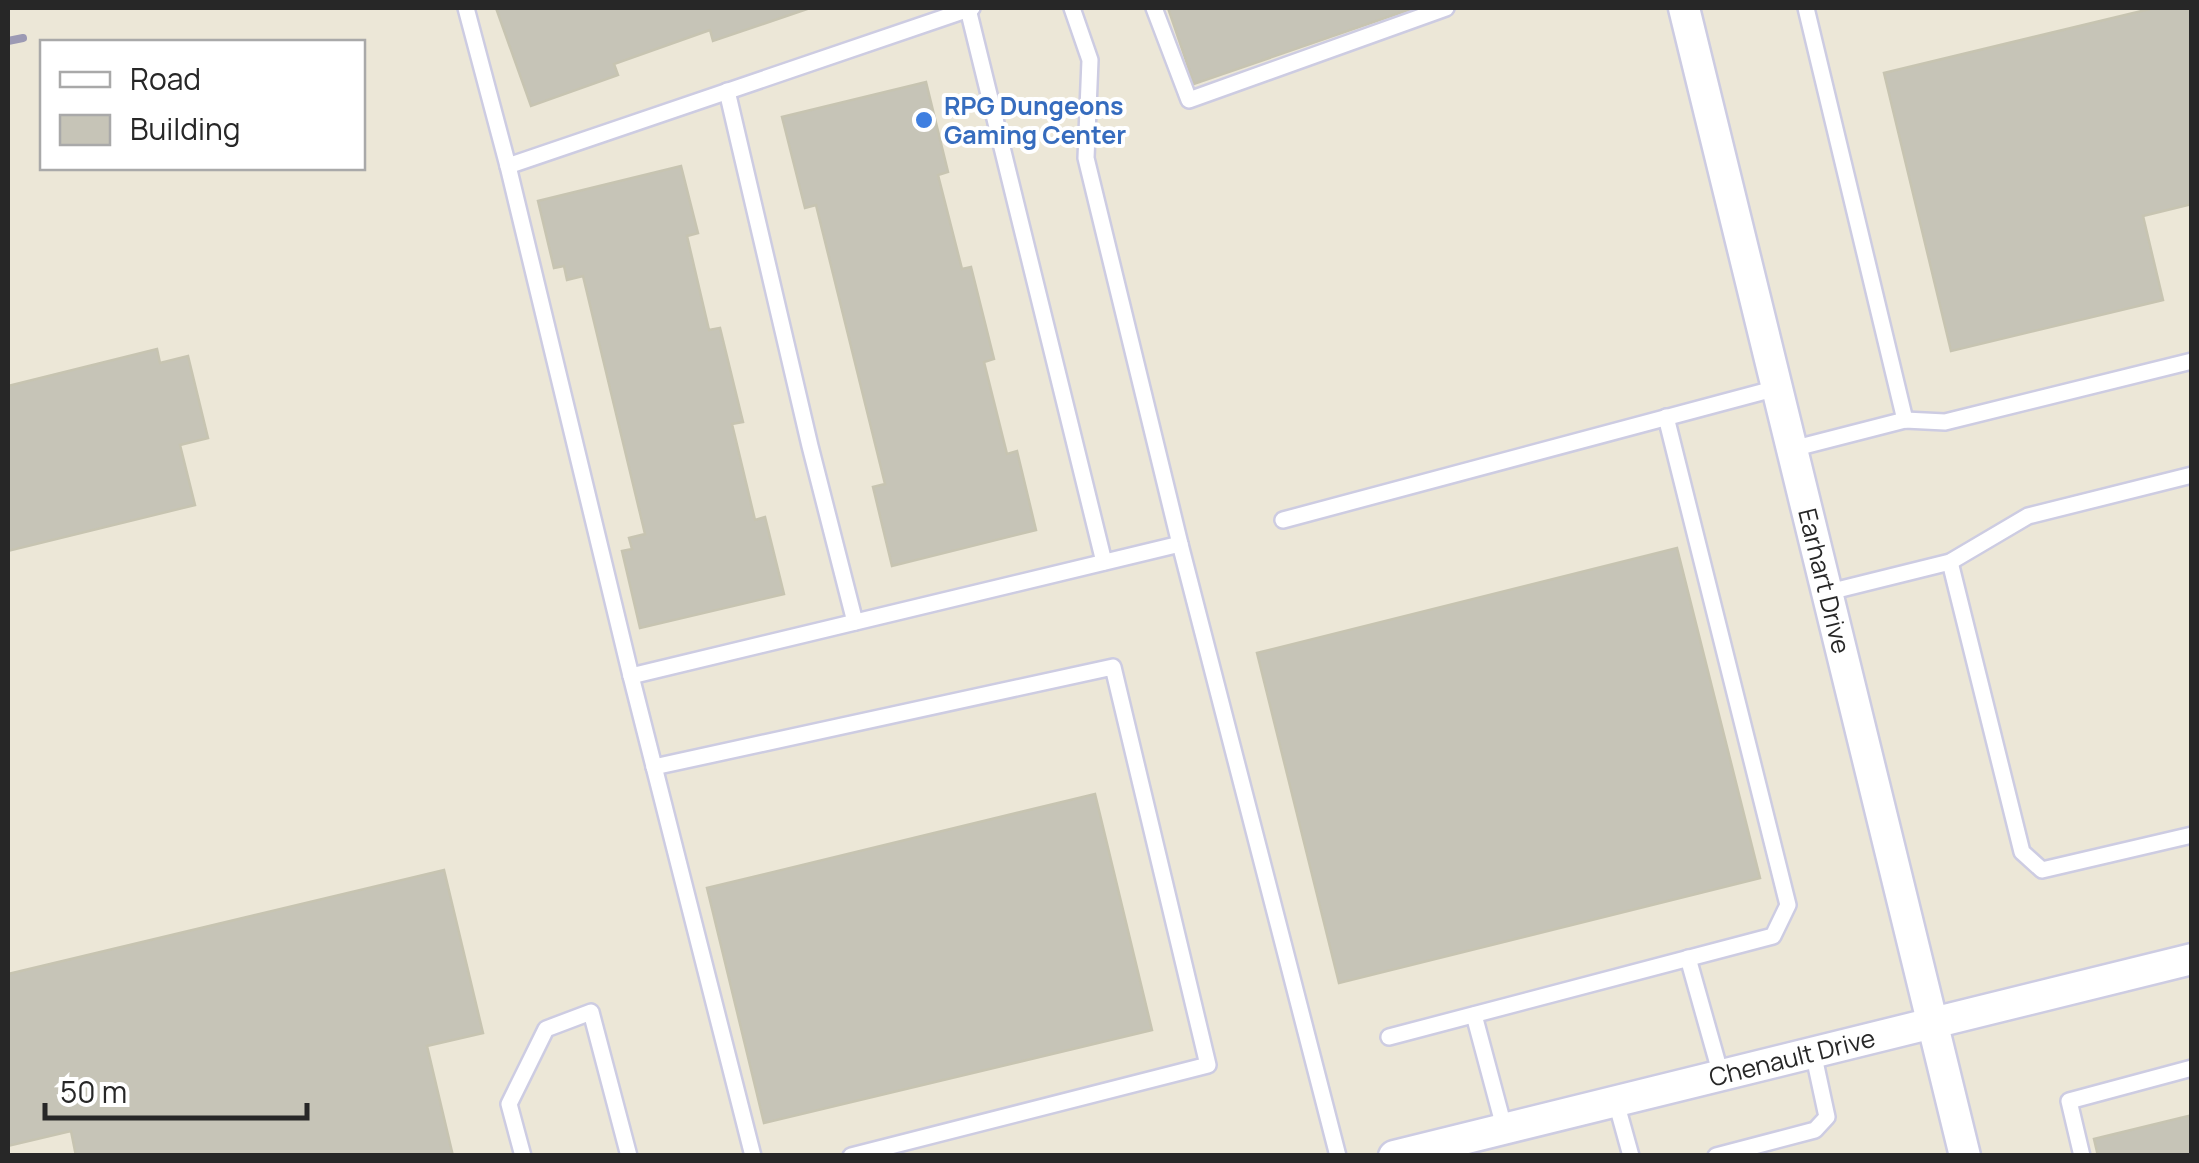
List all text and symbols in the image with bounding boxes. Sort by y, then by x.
legend [40,40,365,170]
text: Road [130,58,201,99]
place label: RPG Dungeons Gaming Center [944,88,1126,152]
text: Building [130,108,241,149]
marker: RPG Dungeons Gaming Center [913,109,935,131]
street label: Earhart Drive [1790,505,1859,657]
street label: Chenault Drive [1705,1020,1879,1095]
scale bar [45,1058,308,1120]
text: 50 m [60,1071,127,1112]

